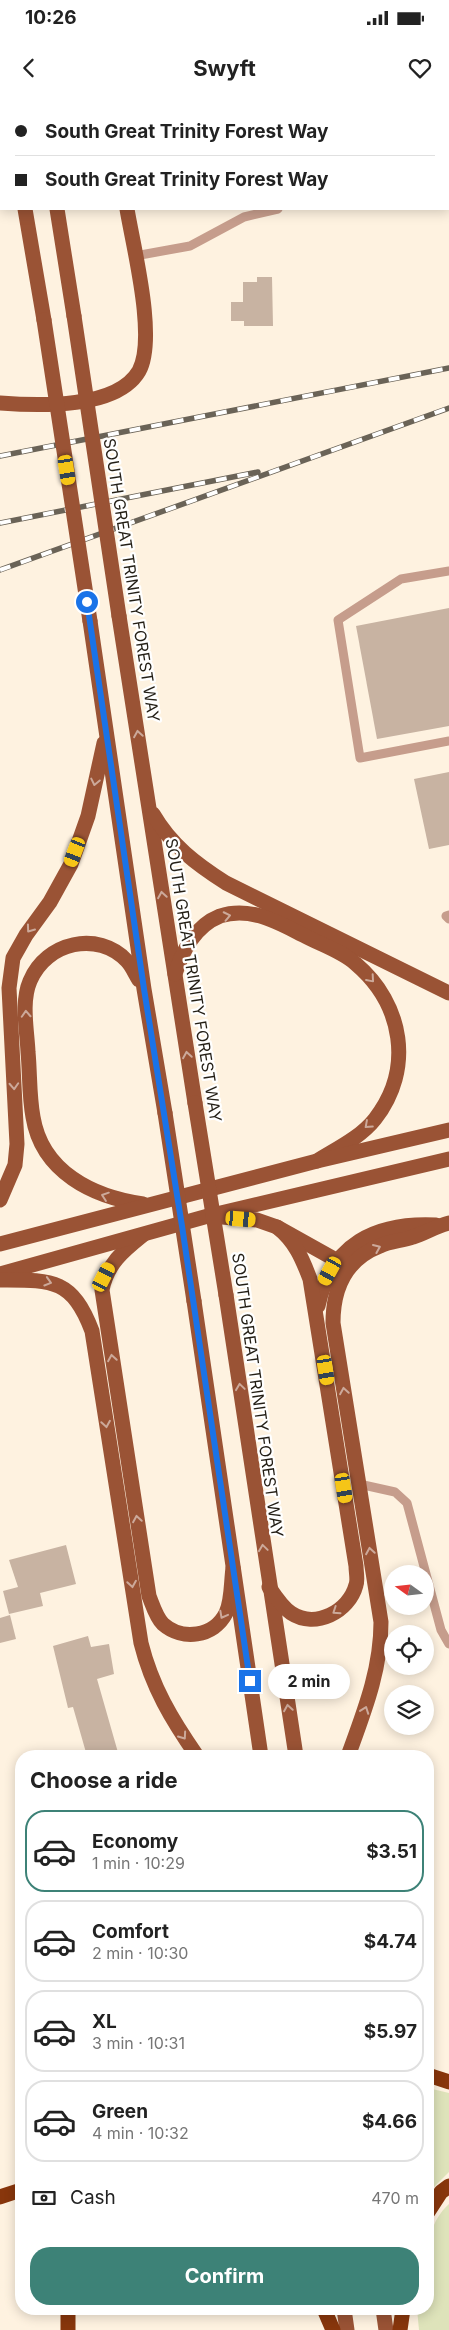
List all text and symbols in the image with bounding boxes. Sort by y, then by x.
text: 10:26 [25,6,77,29]
icon: back [15,54,43,82]
icon: heart [406,54,434,82]
text: Swyft [193,55,256,81]
text: South Great Trinity Forest Way [45,120,328,143]
text: South Great Trinity Forest Way [45,168,328,191]
street label: SOUTH GREAT TRINITY FOREST WAY [100,437,164,723]
car [57,454,76,486]
route start [76,591,98,613]
one-way arrow [133,730,143,738]
one-way arrow [90,778,101,786]
car [62,835,87,869]
street label: SOUTH GREAT TRINITY FOREST WAY [162,837,226,1123]
one-way arrow [158,890,168,899]
one-way arrow [222,911,231,921]
one-way arrow [27,923,36,933]
one-way arrow [365,973,374,982]
one-way arrow [20,1010,31,1018]
one-way arrow [183,1051,193,1060]
one-way arrow [8,1083,19,1091]
one-way arrow [365,1119,374,1128]
one-way arrow [101,1192,109,1202]
car [225,1210,256,1228]
one-way arrow [372,1243,381,1254]
street label: SOUTH GREAT TRINITY FOREST WAY [228,1251,288,1539]
car [316,1254,343,1288]
car [90,1260,117,1294]
one-way arrow [44,1277,52,1287]
one-way arrow [107,1354,118,1362]
car [316,1354,335,1386]
one-way arrow [235,1382,245,1391]
one-way arrow [339,1386,350,1394]
one-way arrow [101,1420,111,1428]
car [334,1472,353,1504]
one-way arrow [132,1515,143,1523]
one-way arrow [258,1543,269,1551]
one-way arrow [365,1547,376,1555]
north arrow [384,1565,434,1615]
map controls [384,1565,434,1735]
one-way arrow [126,1580,136,1589]
one-way arrow [332,1605,341,1615]
one-way arrow [219,1610,229,1619]
button: locate [384,1625,434,1675]
callout: 2 min [268,1664,350,1698]
route end [239,1670,261,1692]
text: 2 min [288,1671,330,1691]
button: layers [384,1685,434,1735]
one-way arrow [284,1704,294,1712]
one-way arrow [359,1707,369,1715]
one-way arrow [177,1730,186,1740]
text: Choose a ride [30,1767,178,1793]
icon: car [32,1829,77,1874]
text: Economy [92,1830,178,1853]
text: $3.51 [366,1840,417,1863]
text: 1 min · 10:29 [92,1853,185,1873]
icon: car [32,1919,77,1964]
text: Comfort [92,1920,169,1943]
text: $4.74 [364,1930,417,1953]
text: 2 min · 10:30 [92,1943,188,1963]
icon: car [32,2009,77,2054]
text: XL [92,2010,117,2033]
text: $5.97 [364,2020,417,2043]
text: 3 min · 10:31 [92,2033,185,2053]
icon: car [32,2099,77,2144]
text: Green [92,2100,148,2123]
text: $4.66 [362,2110,417,2133]
text: 4 min · 10:32 [92,2123,189,2143]
icon: cash [30,2184,58,2212]
text: Cash [70,2186,116,2209]
text: 470 m [371,2188,419,2208]
button: Confirm [30,2247,419,2305]

